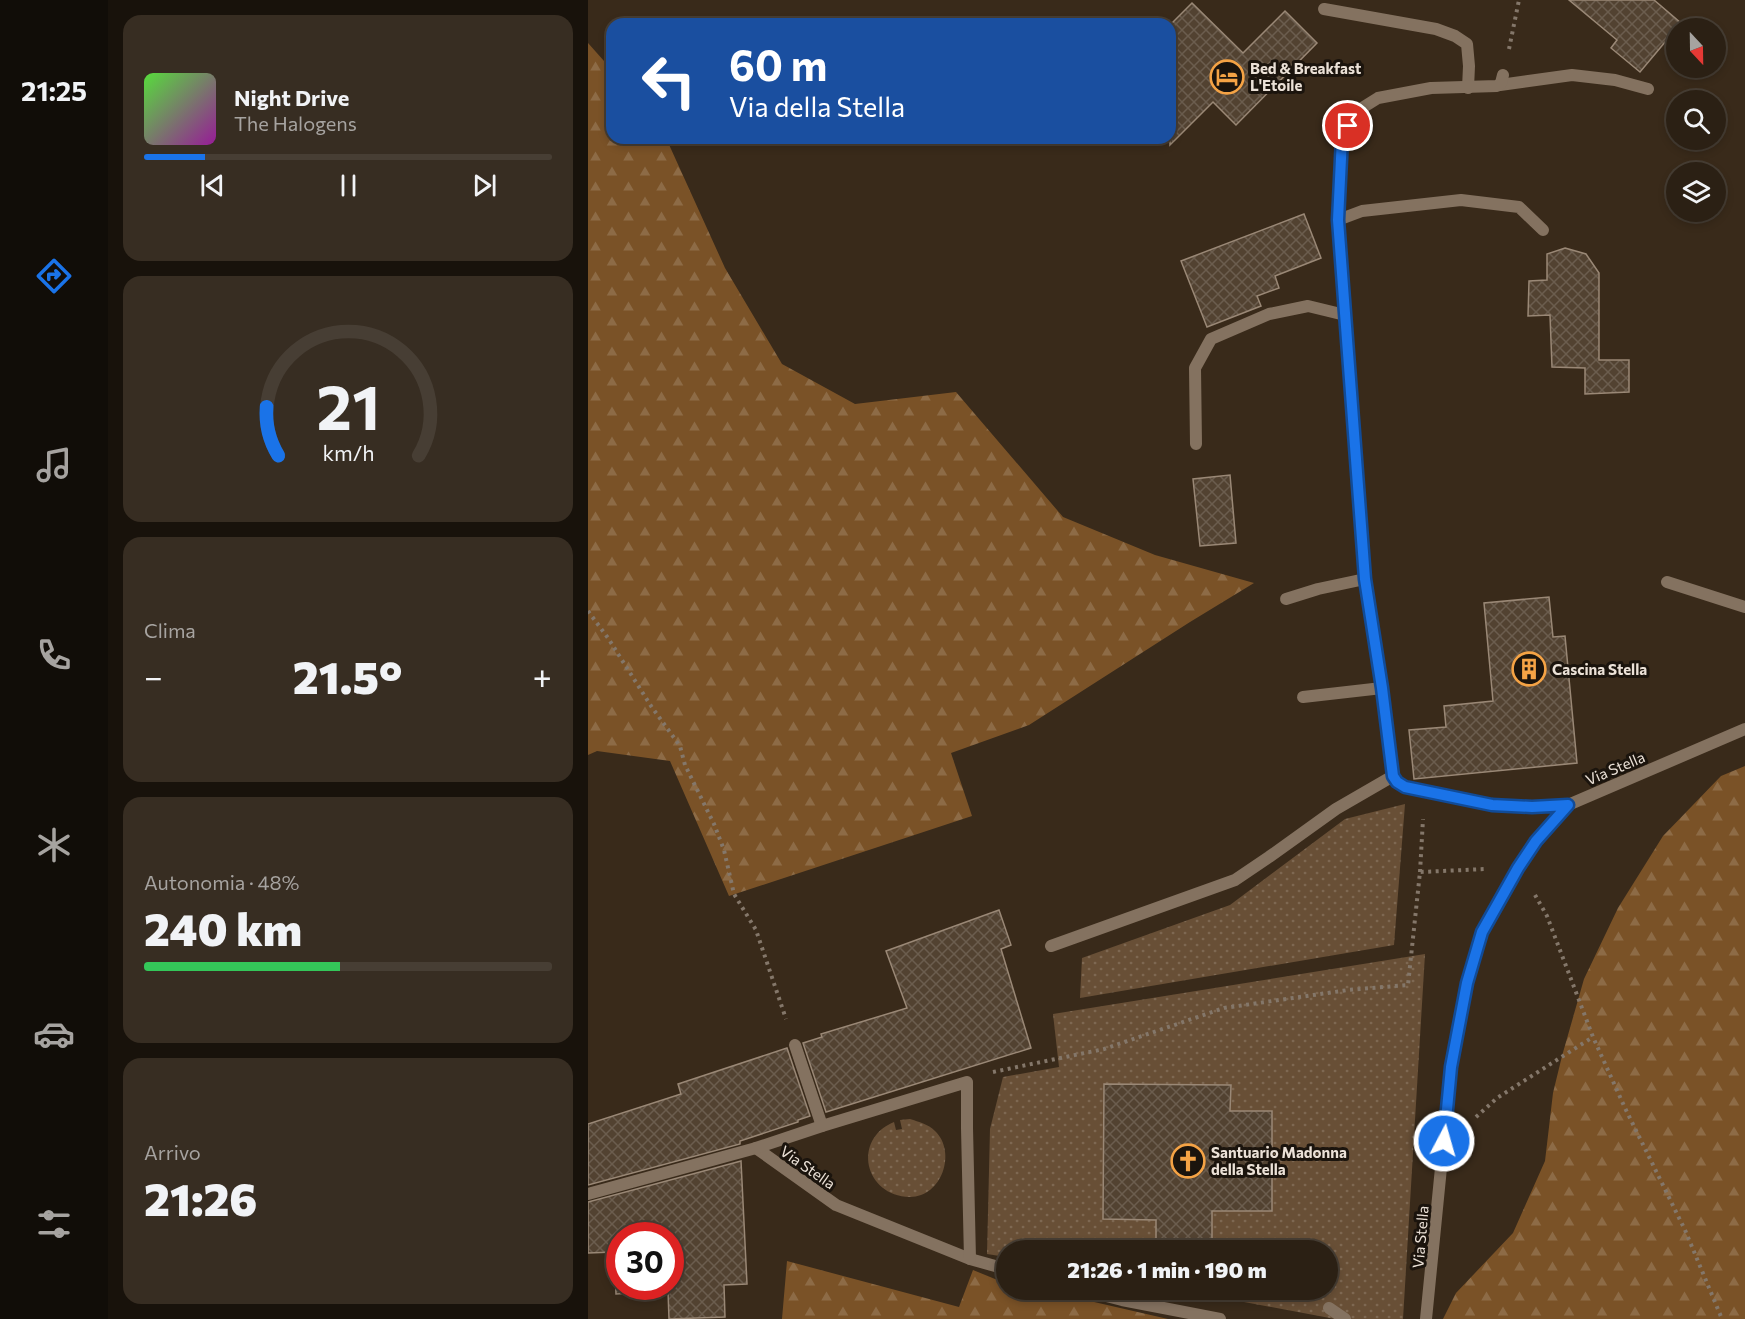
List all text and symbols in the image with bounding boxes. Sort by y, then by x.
north arrow [1666,18,1726,78]
map controls [1666,18,1726,222]
text: 60 m [729,38,828,90]
icon: left [630,42,708,120]
hotel icon: Bed & Breakfast L'Etoile [1209,59,1245,95]
place label: Bed & Breakfast L'Etoile [1250,59,1361,94]
text: 21:25 [21,74,87,107]
text: Night Drive [234,84,349,111]
text: Via della Stella [729,90,905,123]
button: search [1666,90,1726,150]
pin [1322,100,1373,151]
icon: arrive [1331,109,1364,142]
text: The Halogens [234,111,357,135]
button: layers [1666,162,1726,222]
icon: previous [196,169,229,202]
icon: pause [332,169,365,202]
icon: next [468,169,501,202]
icon: directions [33,255,75,297]
text: 21 [316,367,380,443]
text: km/h [322,439,374,465]
icon: music [33,444,75,486]
text: Clima [144,618,196,642]
icon: phone [33,634,75,676]
text: 21.5° [293,648,403,703]
building icon: Cascina Stella [1511,651,1547,687]
text: − [144,655,163,696]
text: + [533,655,552,696]
place label: Cascina Stella [1552,660,1647,678]
street label: Via Stella [1583,747,1647,789]
icon: climate [33,824,75,866]
text: Autonomia · 48% [144,870,299,894]
text: 240 km [144,900,302,955]
icon: car [33,1013,75,1055]
position arrow [1412,1109,1476,1173]
text: Arrivo [144,1140,201,1164]
street label: Via Stella [777,1142,839,1192]
church icon: Santuario Madonna della Stella [1170,1143,1206,1179]
place label: Santuario Madonna della Stella [1211,1143,1347,1178]
text: 21:26 [144,1170,257,1225]
icon: filters [33,1203,75,1245]
street label: Via Stella [1408,1205,1432,1269]
speed limit sign: 30 [606,1222,684,1300]
text: 21:26 · 1 min · 190 m [1067,1256,1267,1283]

